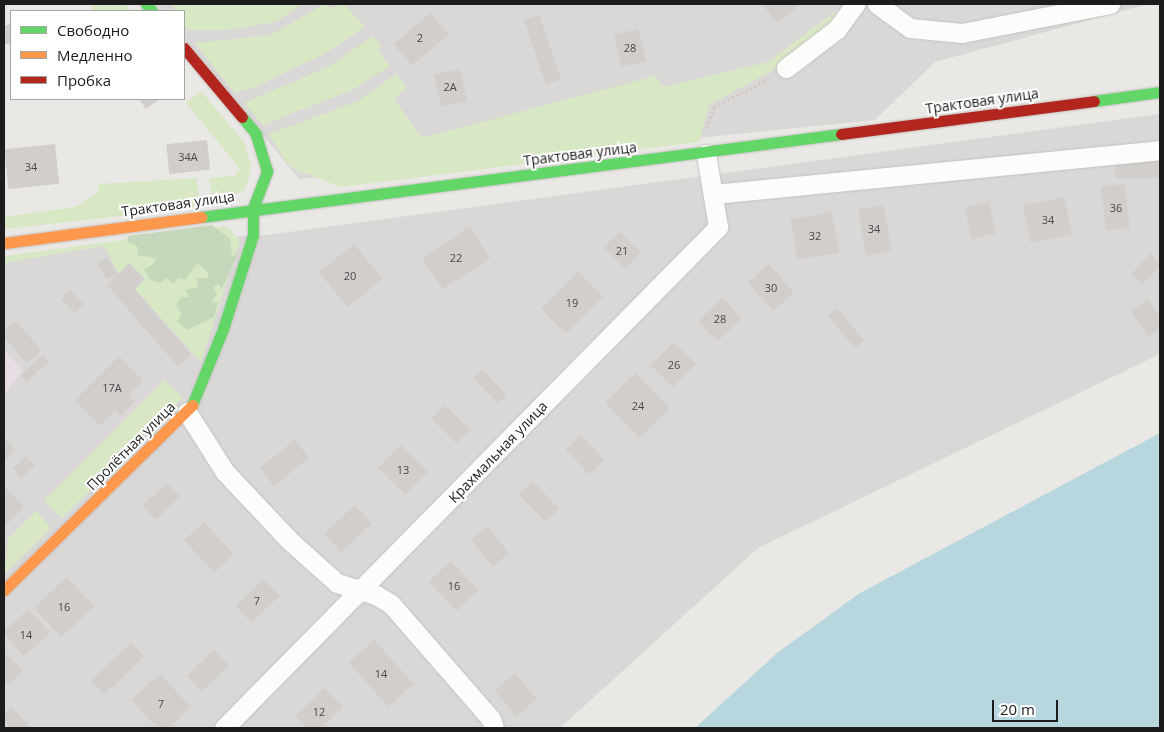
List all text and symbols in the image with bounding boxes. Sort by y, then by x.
legend [10,10,185,100]
text: Свободно [57,20,129,40]
house number: 2 [417,31,423,45]
house number: 28 [624,41,636,55]
text: Медленно [57,45,133,65]
text: Пробка [57,70,111,90]
house number: 2А [443,80,457,94]
street label: Трактовая улица [924,85,1040,117]
street label: Трактовая улица [522,139,638,169]
house number: 34А [178,150,198,164]
house number: 34 [25,160,37,174]
street label: Трактовая улица [120,188,236,220]
house number: 36 [1110,201,1122,215]
house number: 34 [1042,213,1054,227]
house number: 34 [868,222,880,236]
house number: 32 [809,229,821,243]
house number: 21 [616,244,628,258]
house number: 22 [450,251,462,265]
house number: 20 [344,269,356,283]
house number: 30 [765,281,777,295]
house number: 19 [566,296,578,310]
house number: 28 [714,312,726,326]
house number: 26 [668,358,680,372]
house number: 17А [102,381,122,395]
street label: Пролётная улица [83,398,179,494]
street label: Крахмальная улица [445,398,551,506]
house number: 24 [632,399,644,413]
house number: 13 [397,463,409,477]
house number: 16 [448,579,460,593]
house number: 7 [254,594,260,608]
house number: 16 [58,600,70,614]
house number: 14 [20,628,32,642]
house number: 14 [375,667,387,681]
scale bar [994,690,1060,722]
house number: 7 [158,697,164,711]
text: 20 m [1000,699,1035,719]
house number: 12 [313,705,325,719]

